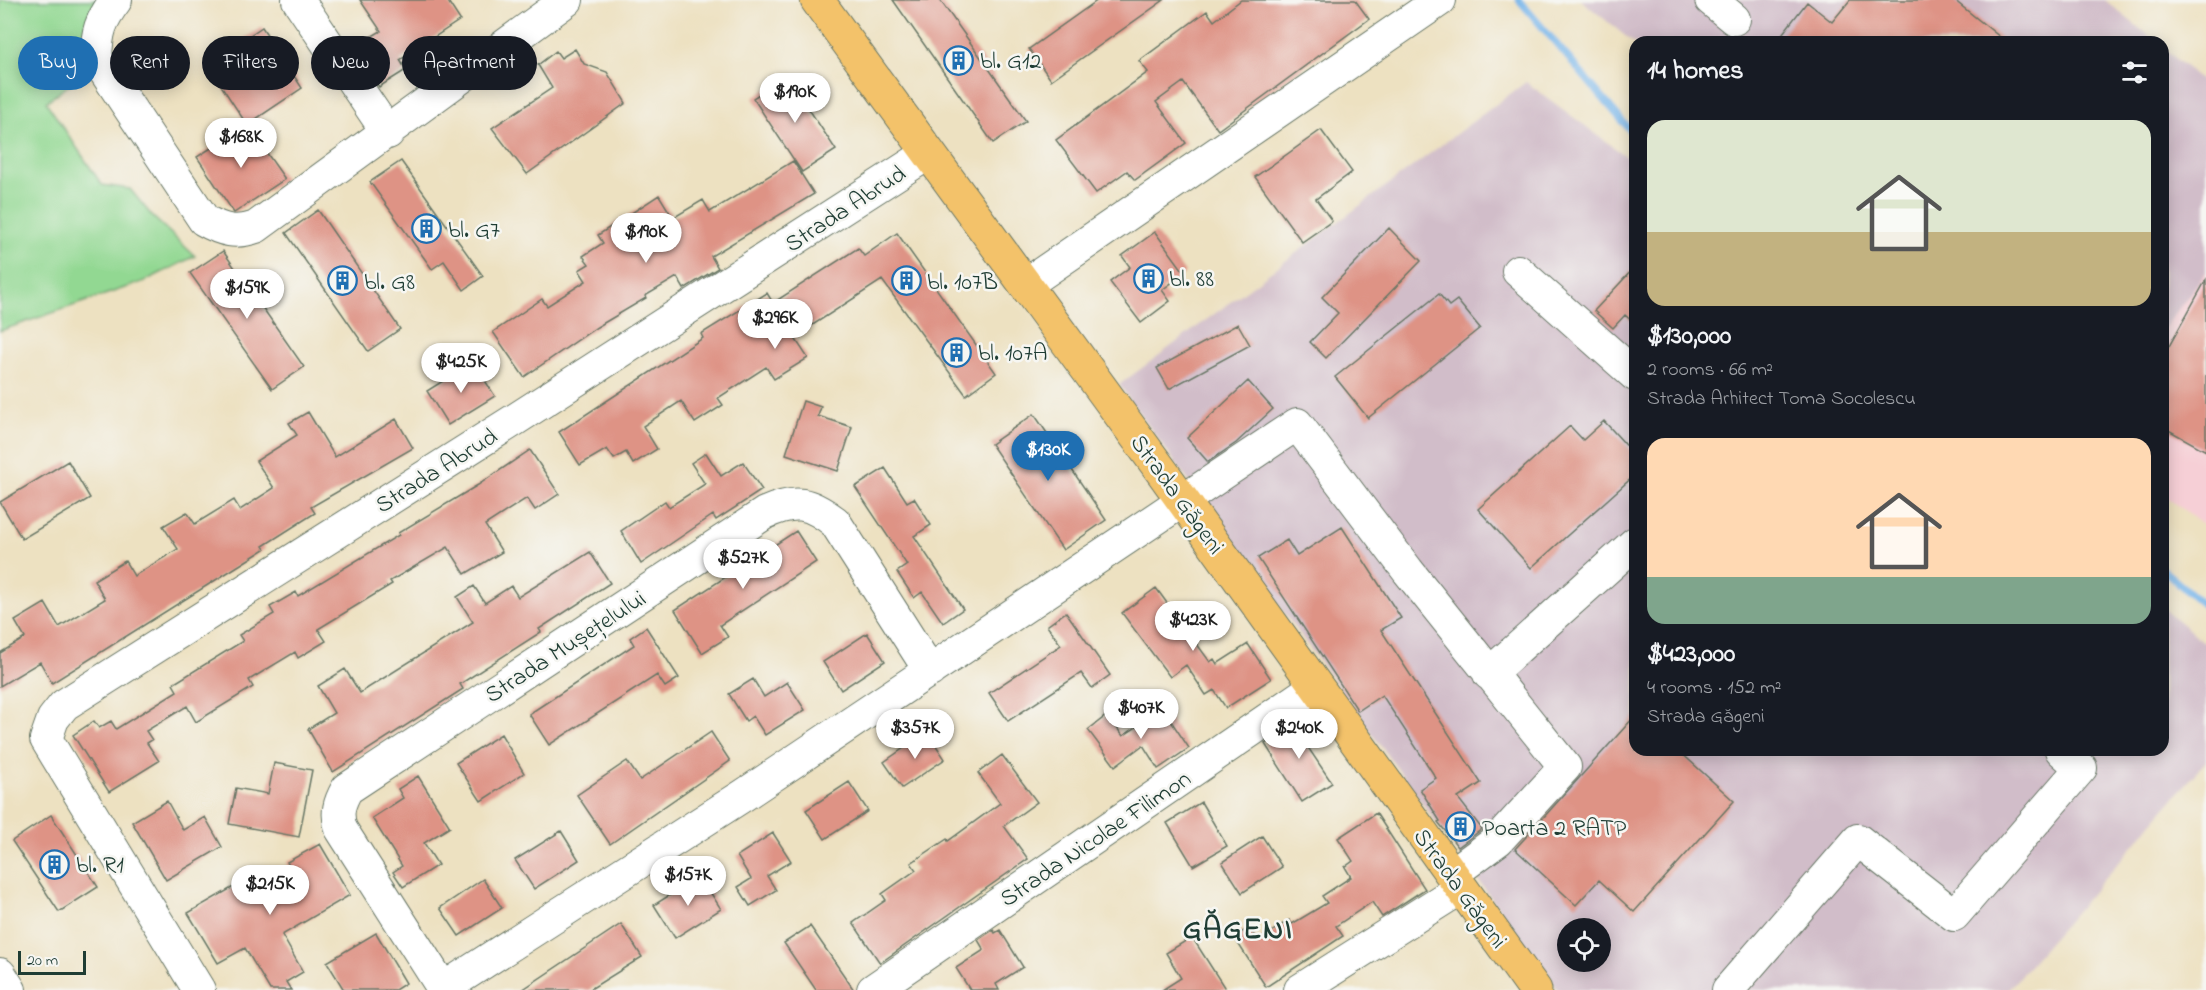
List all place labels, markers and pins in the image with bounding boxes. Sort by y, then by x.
building icon: bl. G12 [943,44,975,76]
place label: bl. G12 [980,45,1042,80]
pin: $190K [753,73,837,124]
pin: $168K [199,118,283,169]
building icon: bl. G7 [411,213,443,245]
pin: $190K [604,213,688,264]
place label: bl. G7 [448,214,500,249]
building icon: bl. 88 [1132,262,1164,294]
place label: bl. 88 [1169,263,1214,298]
building icon: bl. G8 [327,265,359,297]
building icon: bl. 107B [890,265,922,297]
place label: bl. G8 [364,266,415,301]
place label: bl. 107B [927,266,998,301]
pin: $159K [205,269,289,320]
pin: $296K [733,299,817,350]
building icon: bl. 107A [941,336,973,368]
place label: bl. 107A [978,337,1048,372]
pin: $425K [419,343,503,394]
pin: $130K [1006,431,1090,482]
pin: $527K [701,539,785,590]
pin: $423K [1151,601,1235,652]
pin: $407K [1099,689,1183,740]
pin: $357K [873,709,957,760]
pin: $240K [1257,709,1341,760]
building icon: Poarta 2 RATP [1445,811,1477,843]
place label: Poarta 2 RATP [1482,812,1627,847]
building icon: bl. R1 [39,848,71,880]
place label: bl. R1 [76,849,124,884]
pin: $157K [646,856,730,907]
pin: $215K [228,865,312,916]

